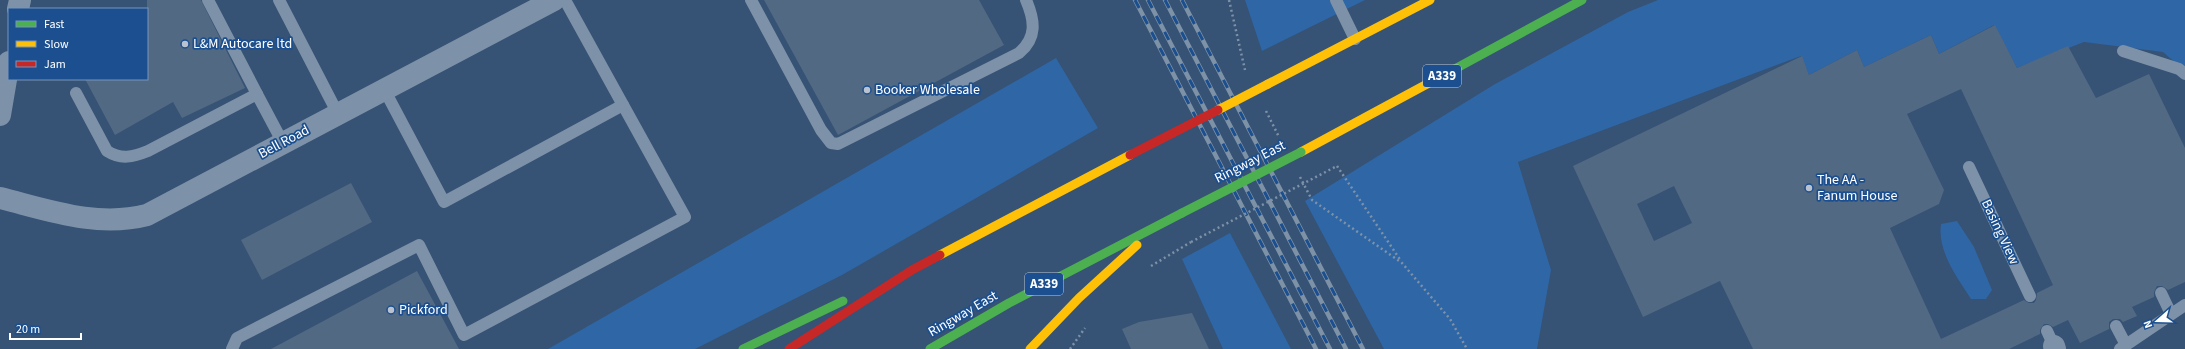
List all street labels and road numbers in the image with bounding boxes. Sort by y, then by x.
road number: A339 [1423,65,1461,87]
street label: Bell Road [255,120,313,164]
street label: Ringway East [1211,135,1289,188]
street label: Basing View [1976,196,2024,268]
road number: A339 [1025,273,1063,295]
street label: Ringway East [925,286,1002,342]

